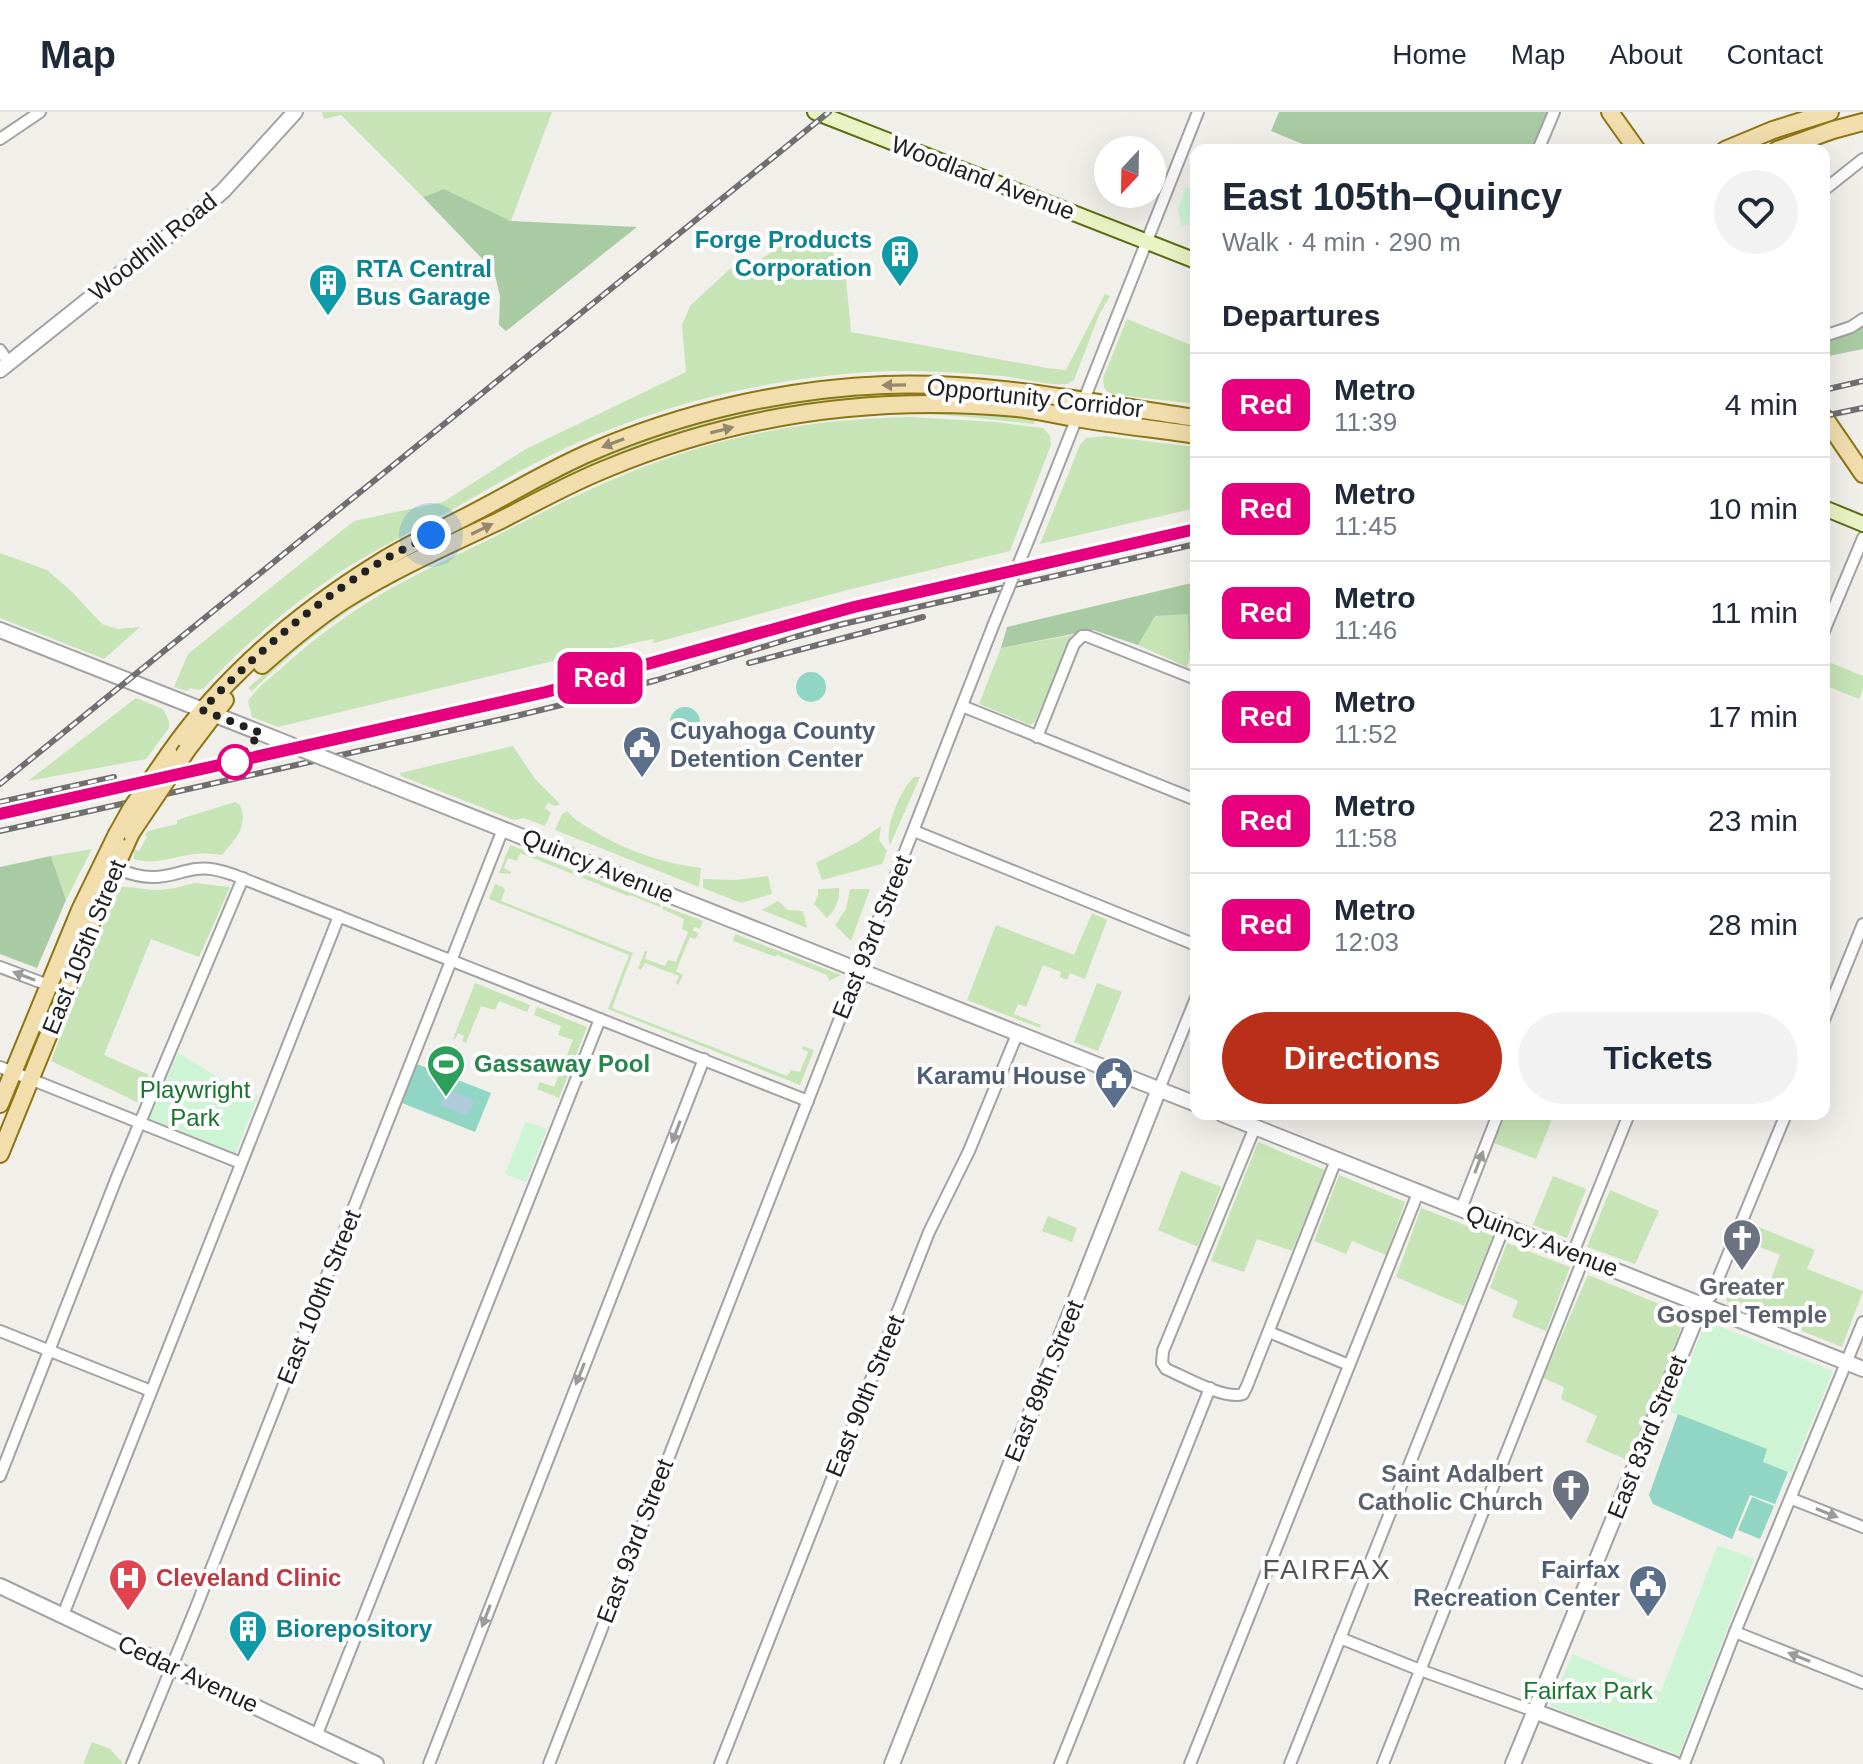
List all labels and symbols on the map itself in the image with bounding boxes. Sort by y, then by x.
street label: Woodland Avenue [888,130,1079,225]
north arrow [1094,136,1166,208]
street label: Woodhill Road [84,187,222,306]
place label: Forge Products Corporation [695,226,872,281]
building icon: Forge Products Corporation [879,233,921,288]
place label: RTA Central Bus Garage [356,255,492,310]
building icon: RTA Central Bus Garage [307,262,349,317]
street label: Opportunity Corridor [926,373,1145,422]
one-way arrow [881,379,906,392]
one-way arrow [710,424,735,436]
one-way arrow [601,438,625,450]
your location [411,515,451,555]
one-way arrow [471,522,494,535]
line badge: Red [554,652,646,704]
place label: Cuyahoga County Detention Center [670,717,876,772]
public building icon: Cuyahoga County Detention Center [621,724,663,779]
unlabelled marker [218,745,252,779]
street label: Quincy Avenue [518,823,678,908]
street label: East 93rd Street [827,851,917,1022]
street label: East 105th Street [36,855,131,1038]
one-way arrow [12,969,36,982]
sports icon: Gassaway Pool [425,1043,467,1098]
place label: Gassaway Pool [474,1050,650,1077]
public building icon: Karamu House [1093,1055,1135,1110]
place label: Karamu House [917,1062,1086,1089]
park label: Playwright Park [140,1076,251,1131]
one-way arrow [669,1120,682,1144]
one-way arrow [1473,1150,1486,1174]
street label: Quincy Avenue [1462,1199,1622,1282]
street label: East 100th Street [271,1205,366,1388]
church icon: Greater Gospel Temple [1721,1217,1763,1272]
place label: Greater Gospel Temple [1657,1273,1827,1328]
street label: East 89th Street [999,1296,1088,1466]
street label: East 90th Street [820,1311,909,1481]
street label: East 83rd Street [1602,1351,1692,1522]
one-way arrow [574,1362,587,1386]
street label: East 93rd Street [591,1455,678,1627]
place label: Saint Adalbert Catholic Church [1358,1460,1543,1515]
church icon: Saint Adalbert Catholic Church [1550,1467,1592,1522]
one-way arrow [1815,1506,1839,1519]
district label: FAIRFAX [1262,1554,1392,1585]
place label: Fairfax Recreation Center [1413,1556,1621,1611]
hospital icon: Cleveland Clinic [107,1557,149,1612]
public building icon: Fairfax Recreation Center [1627,1563,1669,1618]
place label: Cleveland Clinic [156,1564,341,1591]
one-way arrow [479,1604,492,1628]
building icon: Biorepository [227,1608,269,1663]
place label: Biorepository [276,1615,433,1642]
street label: Cedar Avenue [114,1629,263,1718]
one-way arrow [1787,1651,1811,1664]
park label: Fairfax Park [1523,1677,1654,1704]

